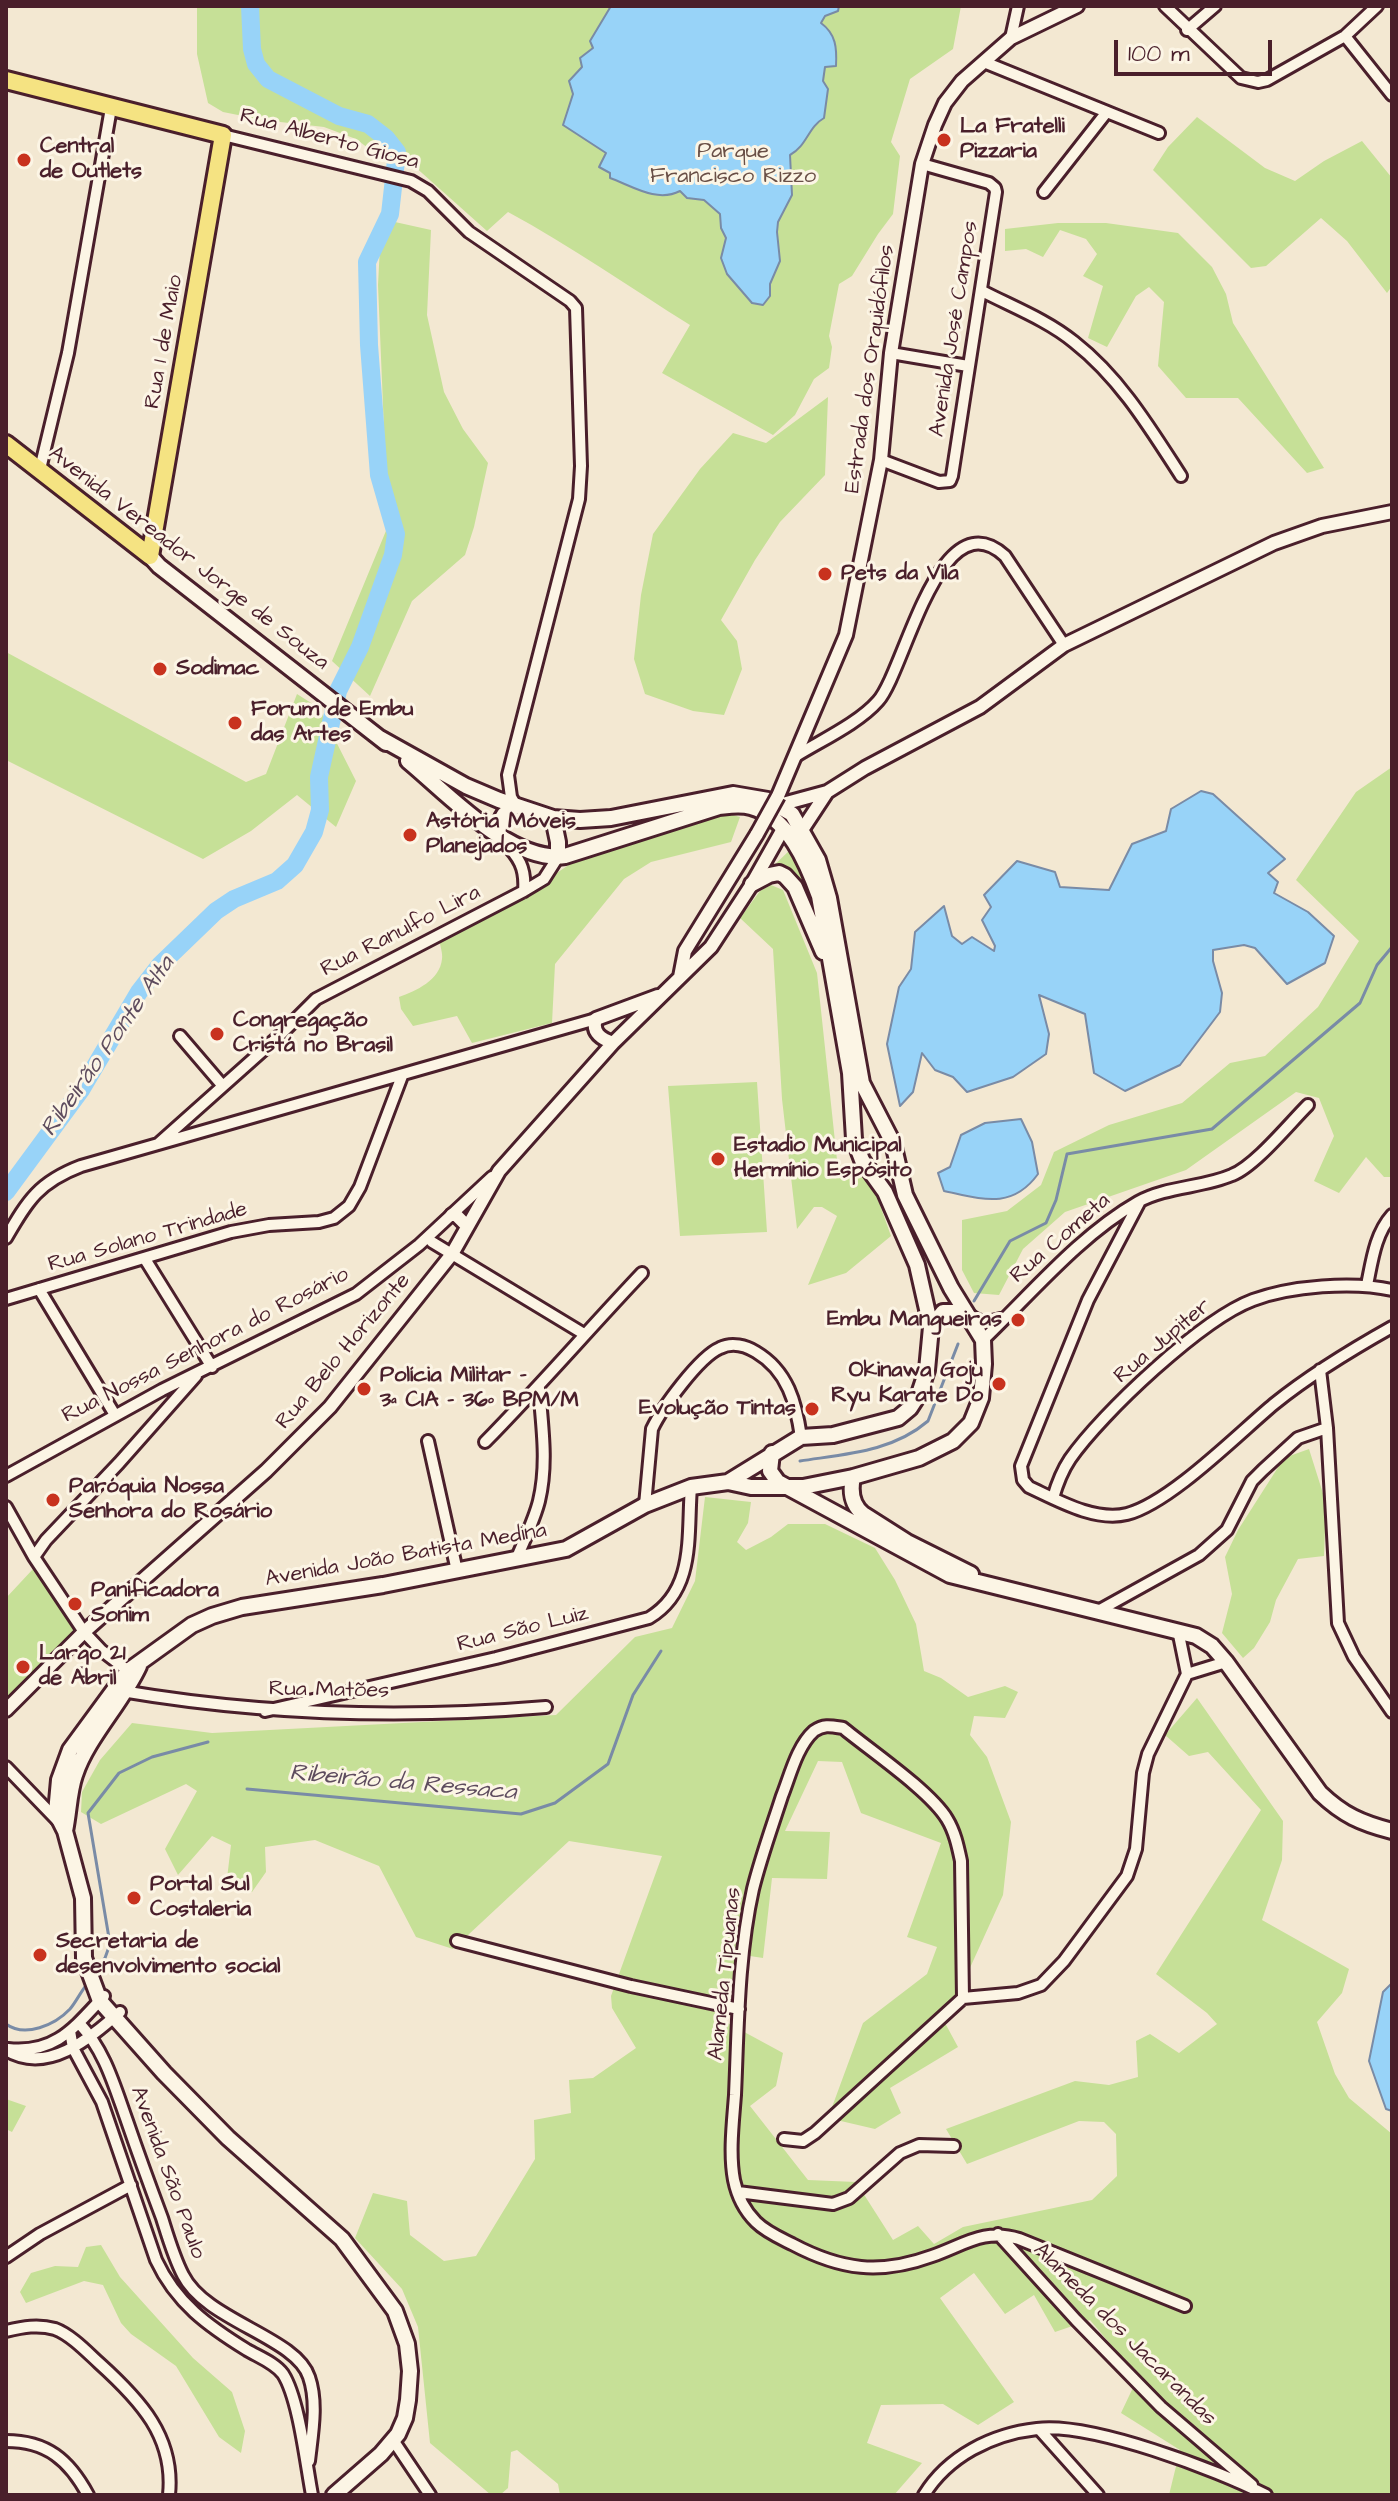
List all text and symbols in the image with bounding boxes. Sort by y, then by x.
scale bar [1118,24,1276,74]
text: 100 m [1128,37,1190,71]
street label: Rua Alberto Giosa [237,103,421,177]
place label: La Fratelli Pizzaria [960,114,1065,166]
marker: La Fratelli Pizzaria [935,131,953,149]
place label: Central de Outlets [40,134,142,186]
park label: Parque Francisco Rizzo [650,139,816,190]
marker: Central de Outlets [15,151,33,169]
street label: Avenida José Campos [925,219,985,439]
street label: Estrada dos Orquidófilos [840,243,902,495]
street label: Rua 1 de Maio [140,273,190,411]
street label: Avenida Vereador Jorge de Souza [43,441,333,677]
place label: Pets da Vila [841,561,959,587]
marker: Pets da Vila [816,565,834,583]
place label: Sodimac [176,656,259,682]
marker: Sodimac [151,660,169,678]
place label: Forum de Embu das Artes [251,697,414,748]
marker: Forum de Embu das Artes [226,714,244,732]
place label: Astória Móveis Planejados [426,809,576,860]
marker: Astória Móveis Planejados [401,826,419,844]
street label: Rua Ranulfo Lira [317,880,485,984]
water label: Ribeirão Ponte Alta [36,951,182,1143]
place label: Congregação Cristá no Brasil [233,1008,393,1060]
marker: Congregação Cristá no Brasil [208,1025,226,1043]
place label: Estadio Municipal Hermínio Espósito [734,1133,912,1184]
marker: Estadio Municipal Hermínio Espósito [709,1150,727,1168]
street label: Rua Cometa [1006,1188,1116,1290]
street label: Rua Solano Trindade [45,1197,251,1279]
street label: Rua Nossa Senhora do Rosário [58,1262,354,1430]
street label: Rua Belo Horizonte [271,1269,417,1435]
street label: Rua Jupiter [1109,1294,1217,1390]
place label: Embu Mangueiras [827,1307,1002,1333]
marker: Embu Mangueiras [1009,1311,1027,1329]
place label: Okinawa Goju Ryu Karate Do [831,1358,983,1410]
place label: Polícia Militar - 3ª CIA - 36º BPM/M [380,1363,579,1414]
marker: Okinawa Goju Ryu Karate Do [990,1375,1008,1393]
marker: Polícia Militar - 3ª CIA - 36º BPM/M [355,1380,373,1398]
place label: Evolução Tintas [639,1396,796,1422]
marker: Evolução Tintas [803,1400,821,1418]
place label: Paróquia Nossa Senhora do Rosário [69,1474,272,1526]
marker: Paróquia Nossa Senhora do Rosário [44,1491,62,1509]
street label: Avenida João Batista Medina [263,1518,549,1594]
place label: Panificadora Sonim [91,1578,219,1630]
marker: Panificadora Sonim [66,1595,84,1613]
street label: Rua São Luiz [455,1601,591,1659]
place label: Largo 21 de Abril [39,1641,125,1692]
marker: Largo 21 de Abril [14,1658,32,1676]
street label: Rua Matões [269,1677,389,1705]
water label: Ribeirão da Ressaca [289,1760,517,1808]
place label: Portal Sul Costaleria [150,1872,251,1924]
street label: Alameda Tipuanas [704,1886,748,2062]
marker: Portal Sul Costaleria [125,1889,143,1907]
place label: Secretaria de desenvolvimento social [56,1929,281,1980]
marker: Secretaria de desenvolvimento social [31,1946,49,1964]
street label: Avenida São Paulo [124,2083,210,2263]
street label: Alameda dos Jacarandas [1027,2238,1221,2432]

